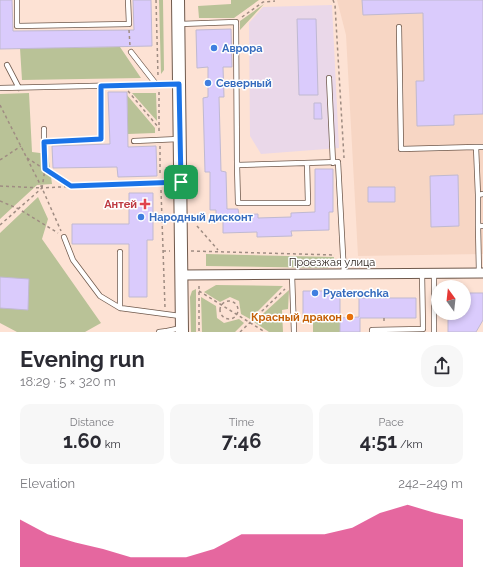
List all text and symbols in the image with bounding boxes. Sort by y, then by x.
place label: Аврора [222,42,263,55]
marker: Аврора [209,43,219,53]
place label: Северный [216,77,272,90]
marker: Северный [203,78,213,88]
pin [164,165,198,199]
icon: arrive [170,171,192,193]
place label: Антей [104,198,137,211]
marker: Антей [140,199,150,209]
place label: Народный дисконт [149,211,254,224]
marker: Народный дисконт [136,212,146,222]
street label: Проезжая улица [289,256,375,269]
north arrow [431,280,471,320]
map controls [431,280,471,320]
place label: Pyaterochka [323,287,389,300]
marker: Pyaterochka [310,288,320,298]
place label: Красный дракон [251,311,342,324]
marker: Красный дракон [345,312,355,322]
button: share [421,345,463,387]
text: Evening run [20,346,145,372]
text: 18:29 · 5 × 320 m [20,374,116,389]
text: Distance [70,416,114,429]
text: Time [229,416,254,429]
text: Pace [379,416,404,429]
text: 1.60 [63,429,102,453]
text: 7:46 [222,429,261,453]
text: 4:51 [360,429,397,453]
text: km [102,438,121,451]
text: /km [397,438,423,451]
text: Elevation [20,476,75,491]
text: 242–249 m [398,476,463,491]

